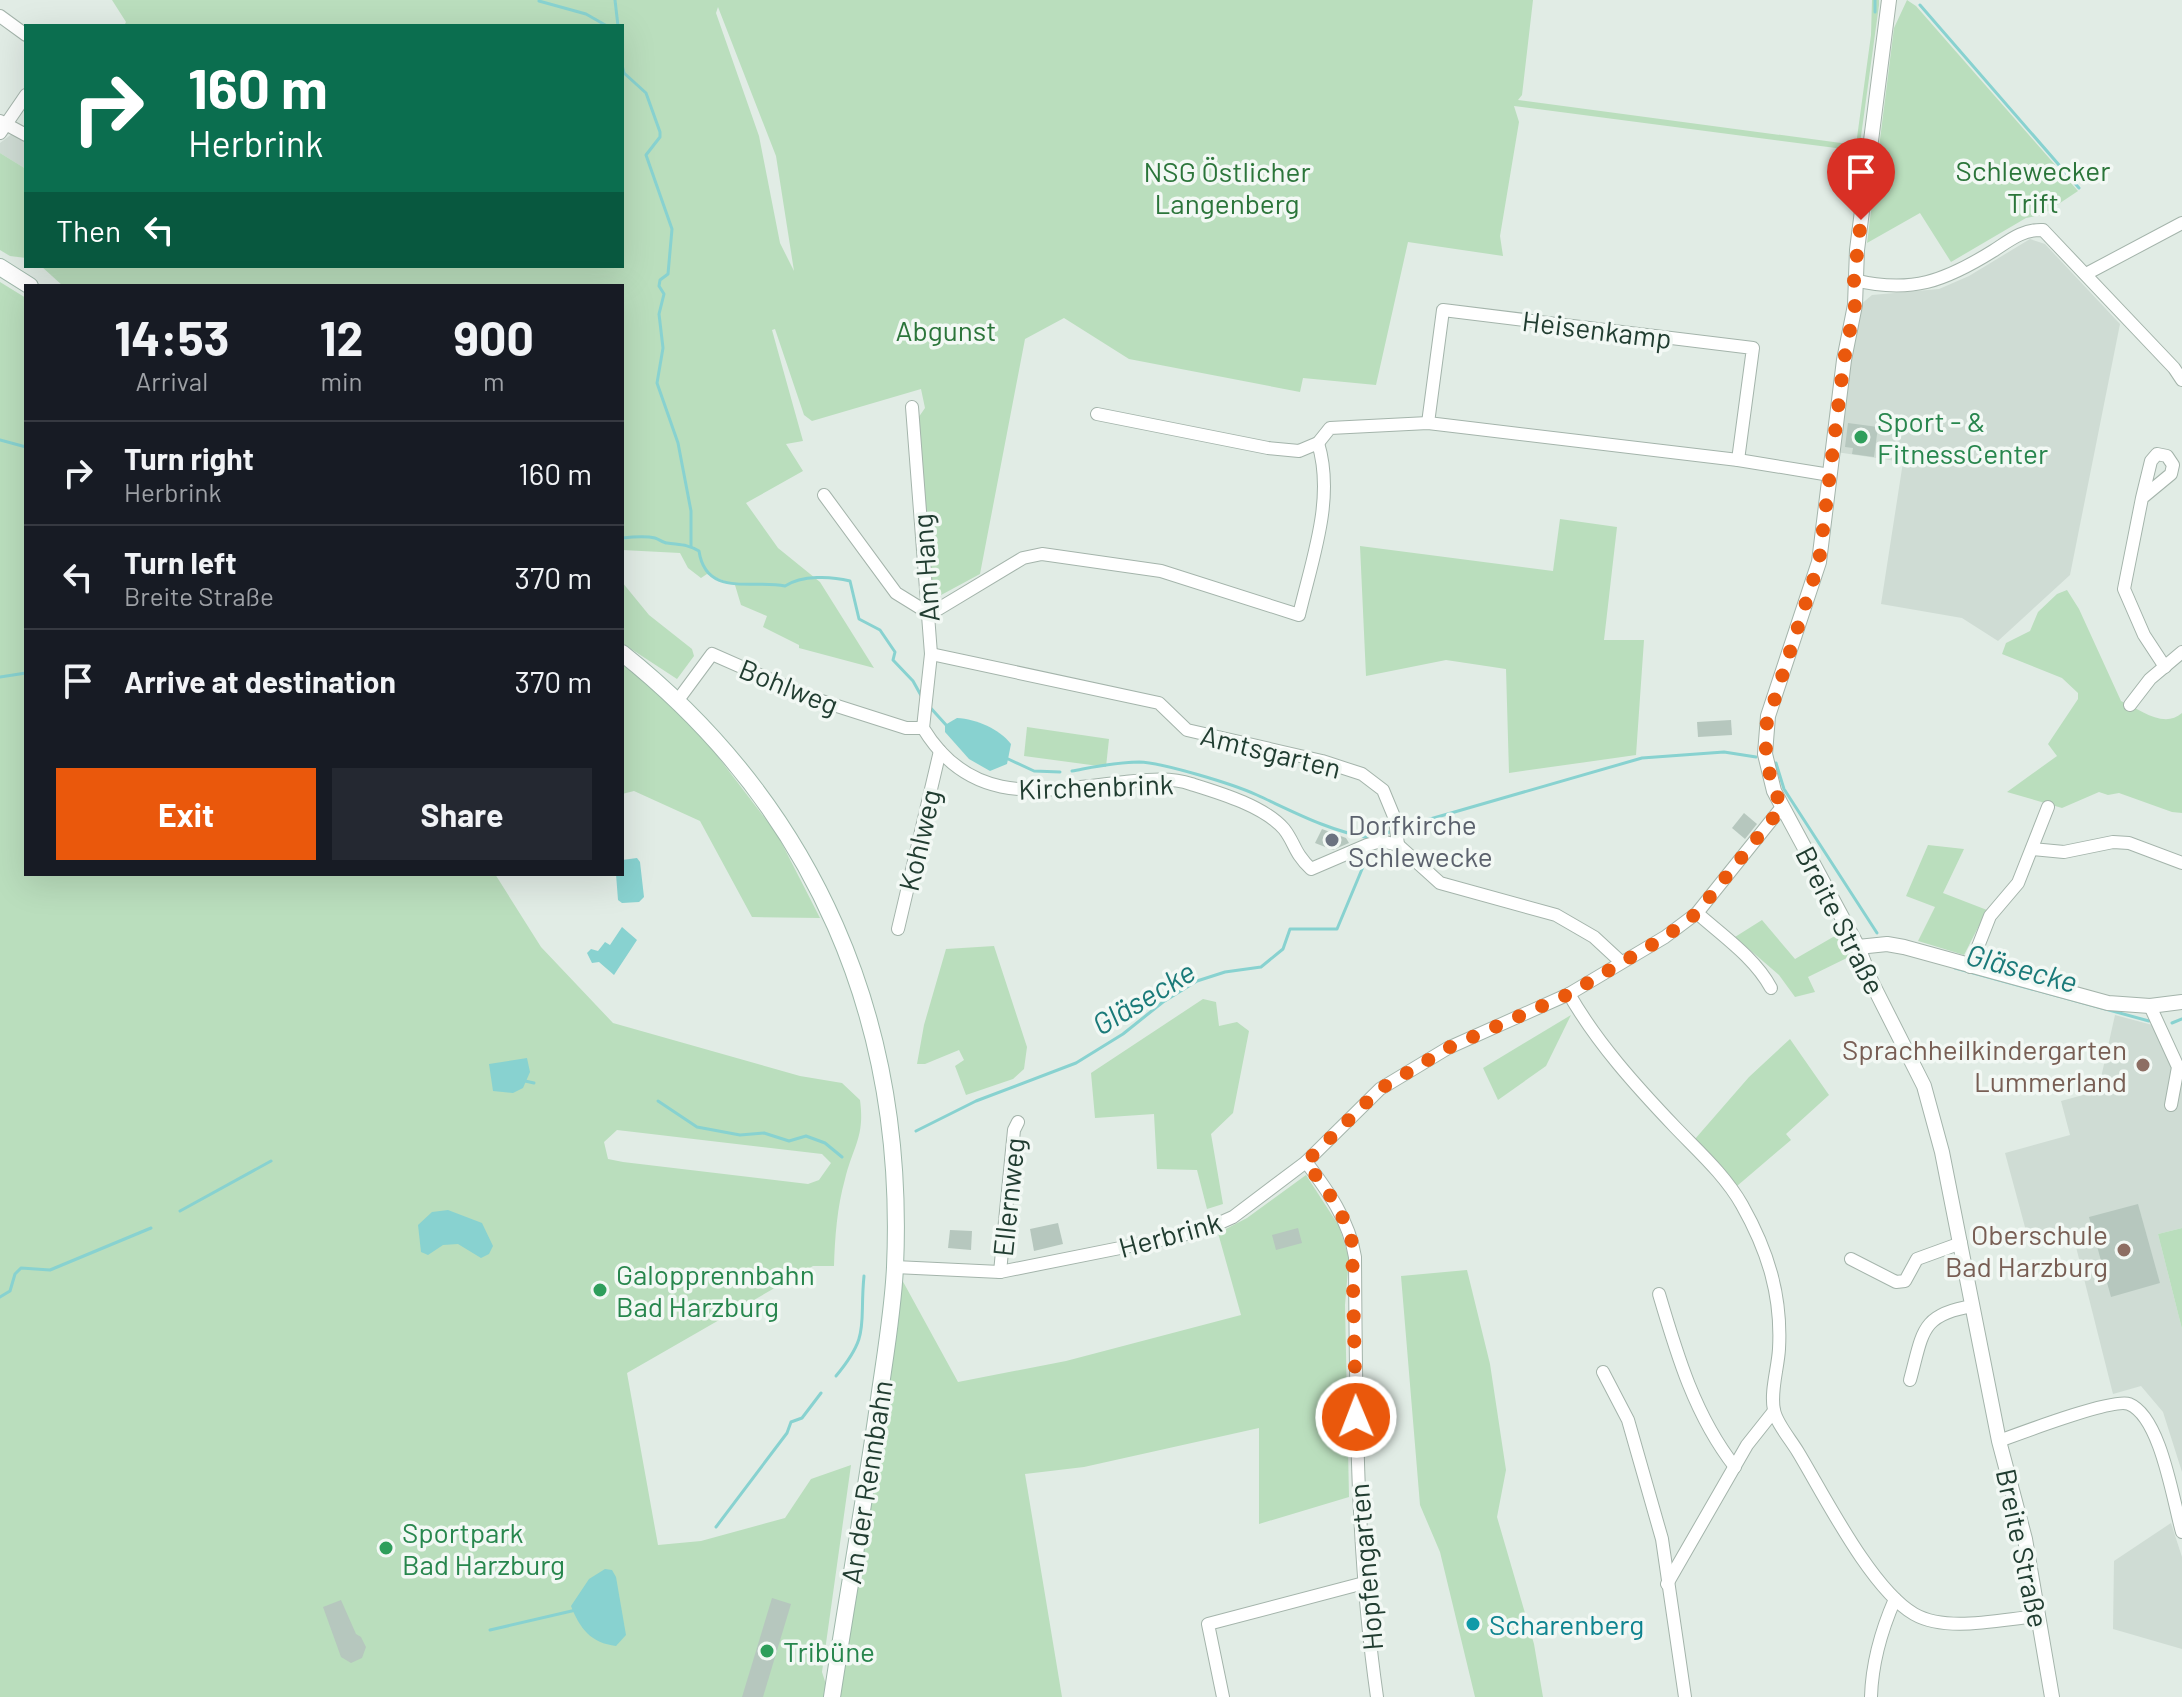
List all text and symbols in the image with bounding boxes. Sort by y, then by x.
text: 160 m [188,53,328,120]
icon: right [56,56,160,160]
text: Herbrink [188,121,323,164]
pin [1827,138,1895,220]
icon: arrive [1839,150,1883,194]
park label: Schlewecker Trift [1956,153,2110,219]
park label: NSG Östlicher Langenberg [1143,154,1311,220]
icon: left [137,208,181,252]
text: Then [56,212,121,248]
street label: Heisenkamp [1520,303,1674,355]
text: 14:53 [114,308,229,366]
text: 12 [320,308,363,366]
text: 900 [454,308,534,366]
park label: Abgunst [896,313,997,347]
text: Arrival [135,365,208,396]
text: min [320,365,363,396]
text: m [483,365,504,396]
place label: Sport - & FitnessCenter [1877,404,2048,470]
marker: Sport - & FitnessCenter [1852,428,1870,446]
text: Turn right [124,440,254,476]
icon: right [56,451,100,495]
text: 160 m [518,455,592,491]
text: Herbrink [124,476,222,507]
street label: Am Hang [904,513,946,623]
text: Turn left [124,544,237,580]
icon: left [56,555,100,599]
text: 370 m [515,559,592,595]
text: Breite Straße [124,580,274,611]
street label: Bohlweg [734,651,844,721]
icon: arrive [56,659,100,703]
text: Arrive at destination [124,663,396,699]
text: 370 m [515,663,592,699]
street label: Amtsgarten [1197,717,1345,785]
street label: Kirchenbrink [1018,766,1174,806]
button: Exit [56,768,316,860]
button: Share [332,768,592,860]
street label: Kohlweg [891,786,947,894]
place label: Dorfkirche Schlewecke [1348,807,1493,873]
marker: Dorfkirche Schlewecke [1323,831,1341,849]
street label: Breite Straße [1789,840,1893,1000]
water label: Gläsecke [1962,935,2082,999]
water label: Gläsecke [1085,952,1201,1042]
place label: Sprachheilkindergarten Lummerland [1842,1032,2127,1098]
marker: Sprachheilkindergarten Lummerland [2134,1056,2152,1074]
street label: Ellernweg [985,1136,1031,1258]
street label: Herbrink [1115,1204,1225,1264]
place label: Oberschule Bad Harzburg [1945,1217,2108,1283]
marker: Oberschule Bad Harzburg [2115,1241,2133,1259]
place label: Galopprennbahn Bad Harzburg [616,1257,815,1323]
marker: Galopprennbahn Bad Harzburg [591,1281,609,1299]
position arrow [1314,1375,1398,1459]
street label: An der Rennbahn [833,1378,899,1586]
street label: Breite Straße [1990,1465,2056,1631]
street label: Hopfengarten [1341,1482,1389,1652]
place label: Sportpark Bad Harzburg [402,1515,565,1581]
marker: Sportpark Bad Harzburg [377,1539,395,1557]
place label: Scharenberg [1489,1607,1644,1641]
marker: Scharenberg [1464,1615,1482,1633]
place label: Tribüne [783,1634,875,1668]
marker: Tribüne [758,1642,776,1660]

